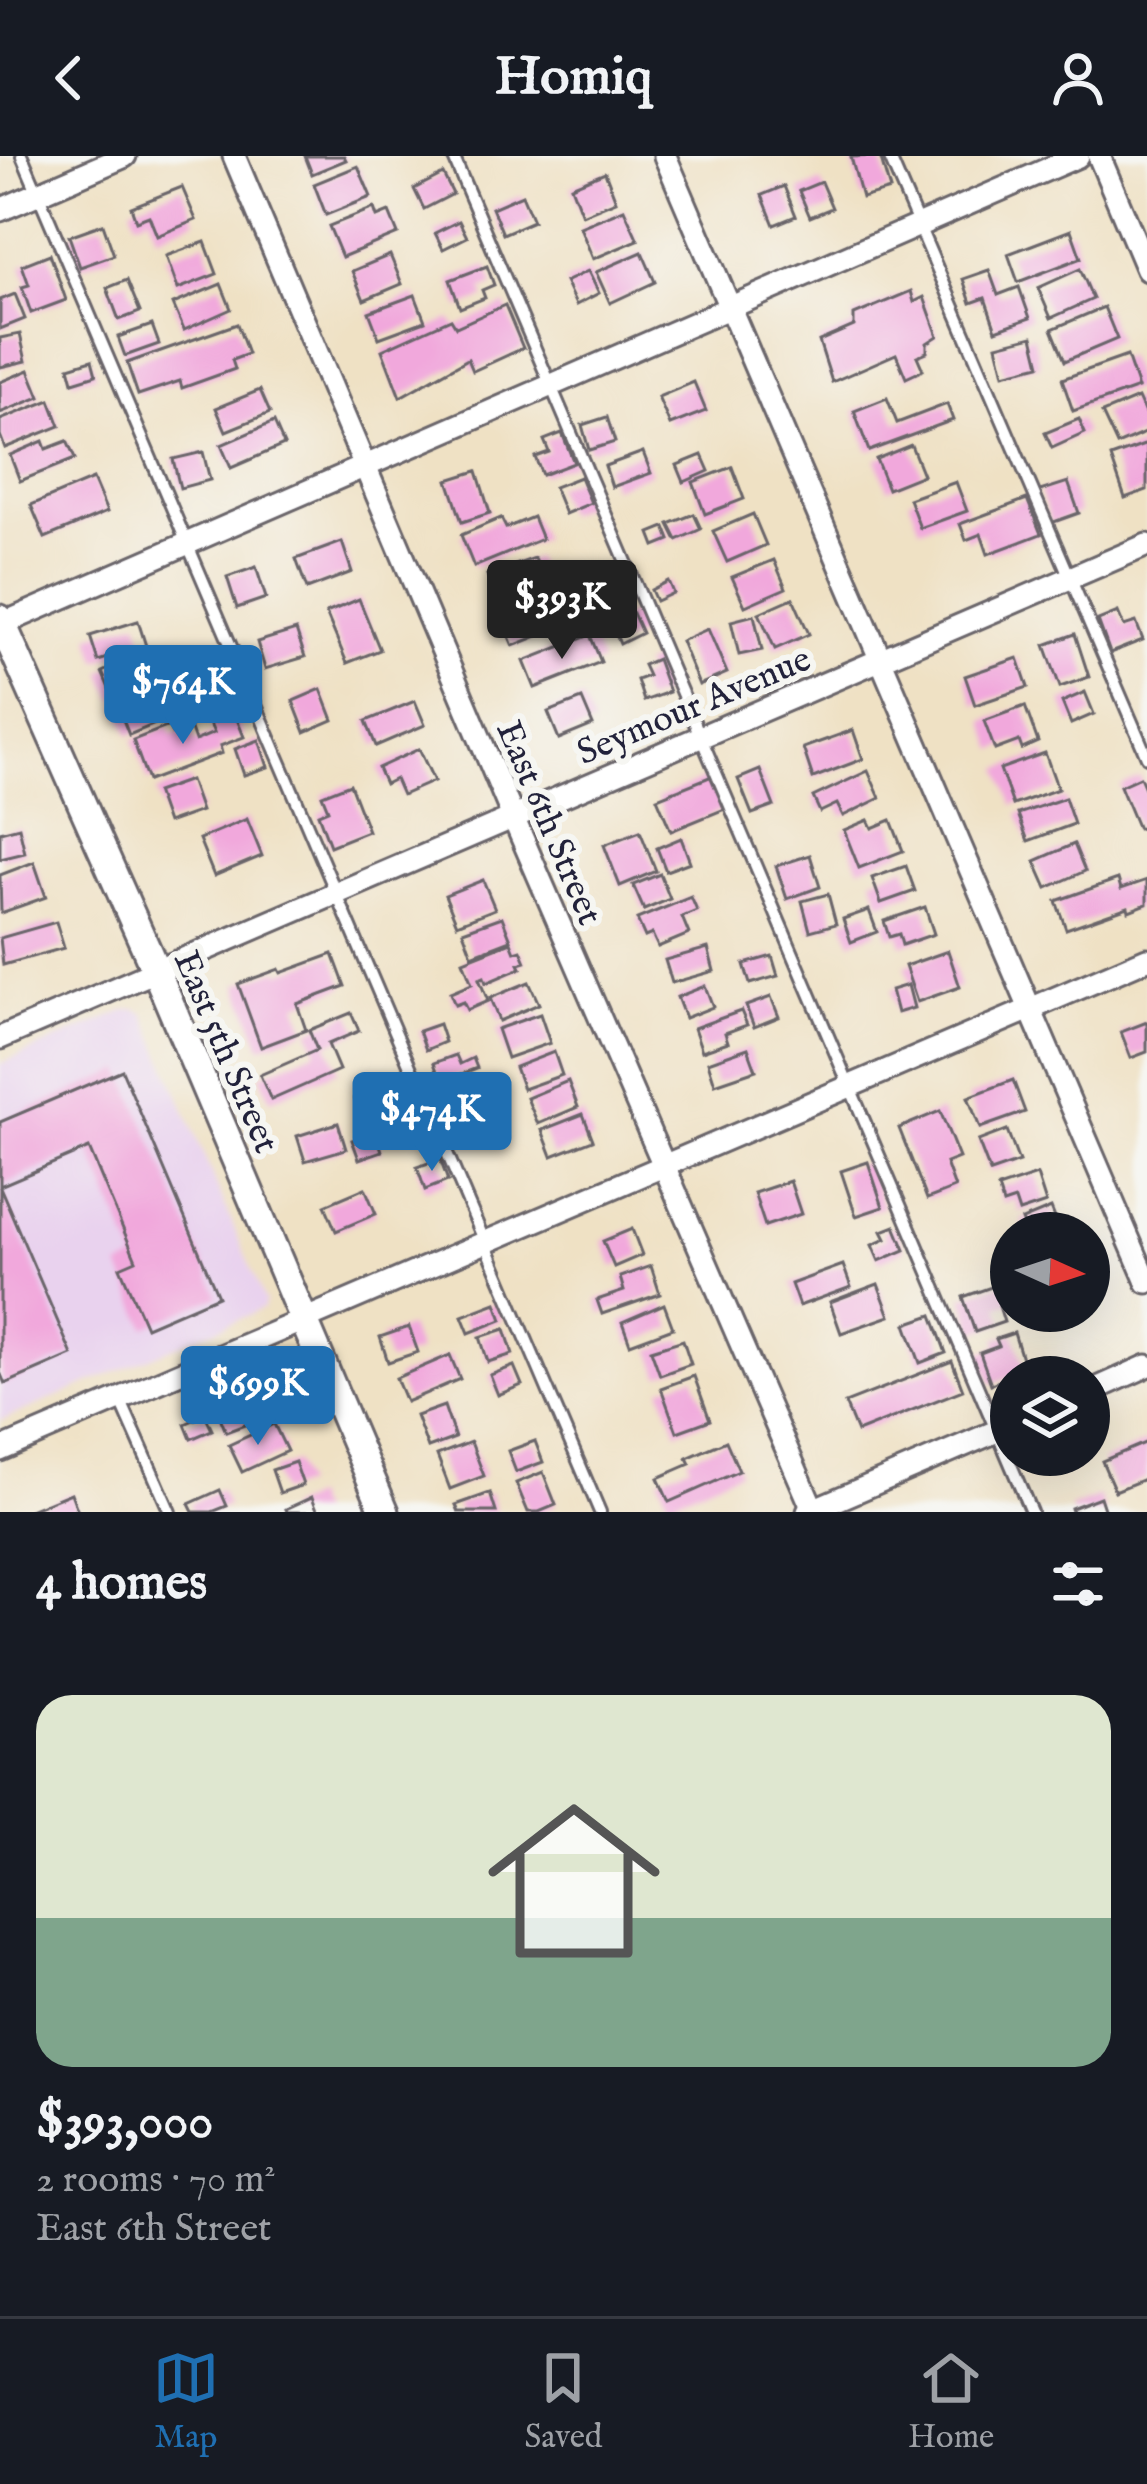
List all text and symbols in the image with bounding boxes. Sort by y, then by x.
text: Homiq [495,44,652,113]
icon: back [36,45,102,111]
icon: person [1045,45,1111,111]
pin: $393K [478,560,646,662]
text: $393K [514,574,610,623]
street label: Seymour Avenue [570,637,818,777]
pin: $764K [99,645,267,747]
text: $764K [131,659,235,708]
street label: East 6th Street [485,714,612,932]
street label: East 5th Street [162,944,288,1160]
pin: $474K [348,1072,516,1174]
text: $474K [380,1086,484,1135]
north arrow [990,1212,1110,1332]
map controls [990,1212,1110,1476]
pin: $699K [174,1346,342,1448]
button: layers [990,1356,1110,1476]
text: $699K [208,1360,308,1409]
icon: filters [1045,1551,1111,1617]
text: 4 homes [36,1552,207,1617]
icon: home [466,1773,682,1989]
text: $393,000 [36,2091,213,2156]
text: 2 rooms · 70 m² [36,2156,276,2205]
text: East 6th Street [36,2205,272,2254]
tab: Map [153,2345,219,2459]
tab: Saved [524,2345,602,2459]
tab: Home [908,2345,994,2459]

